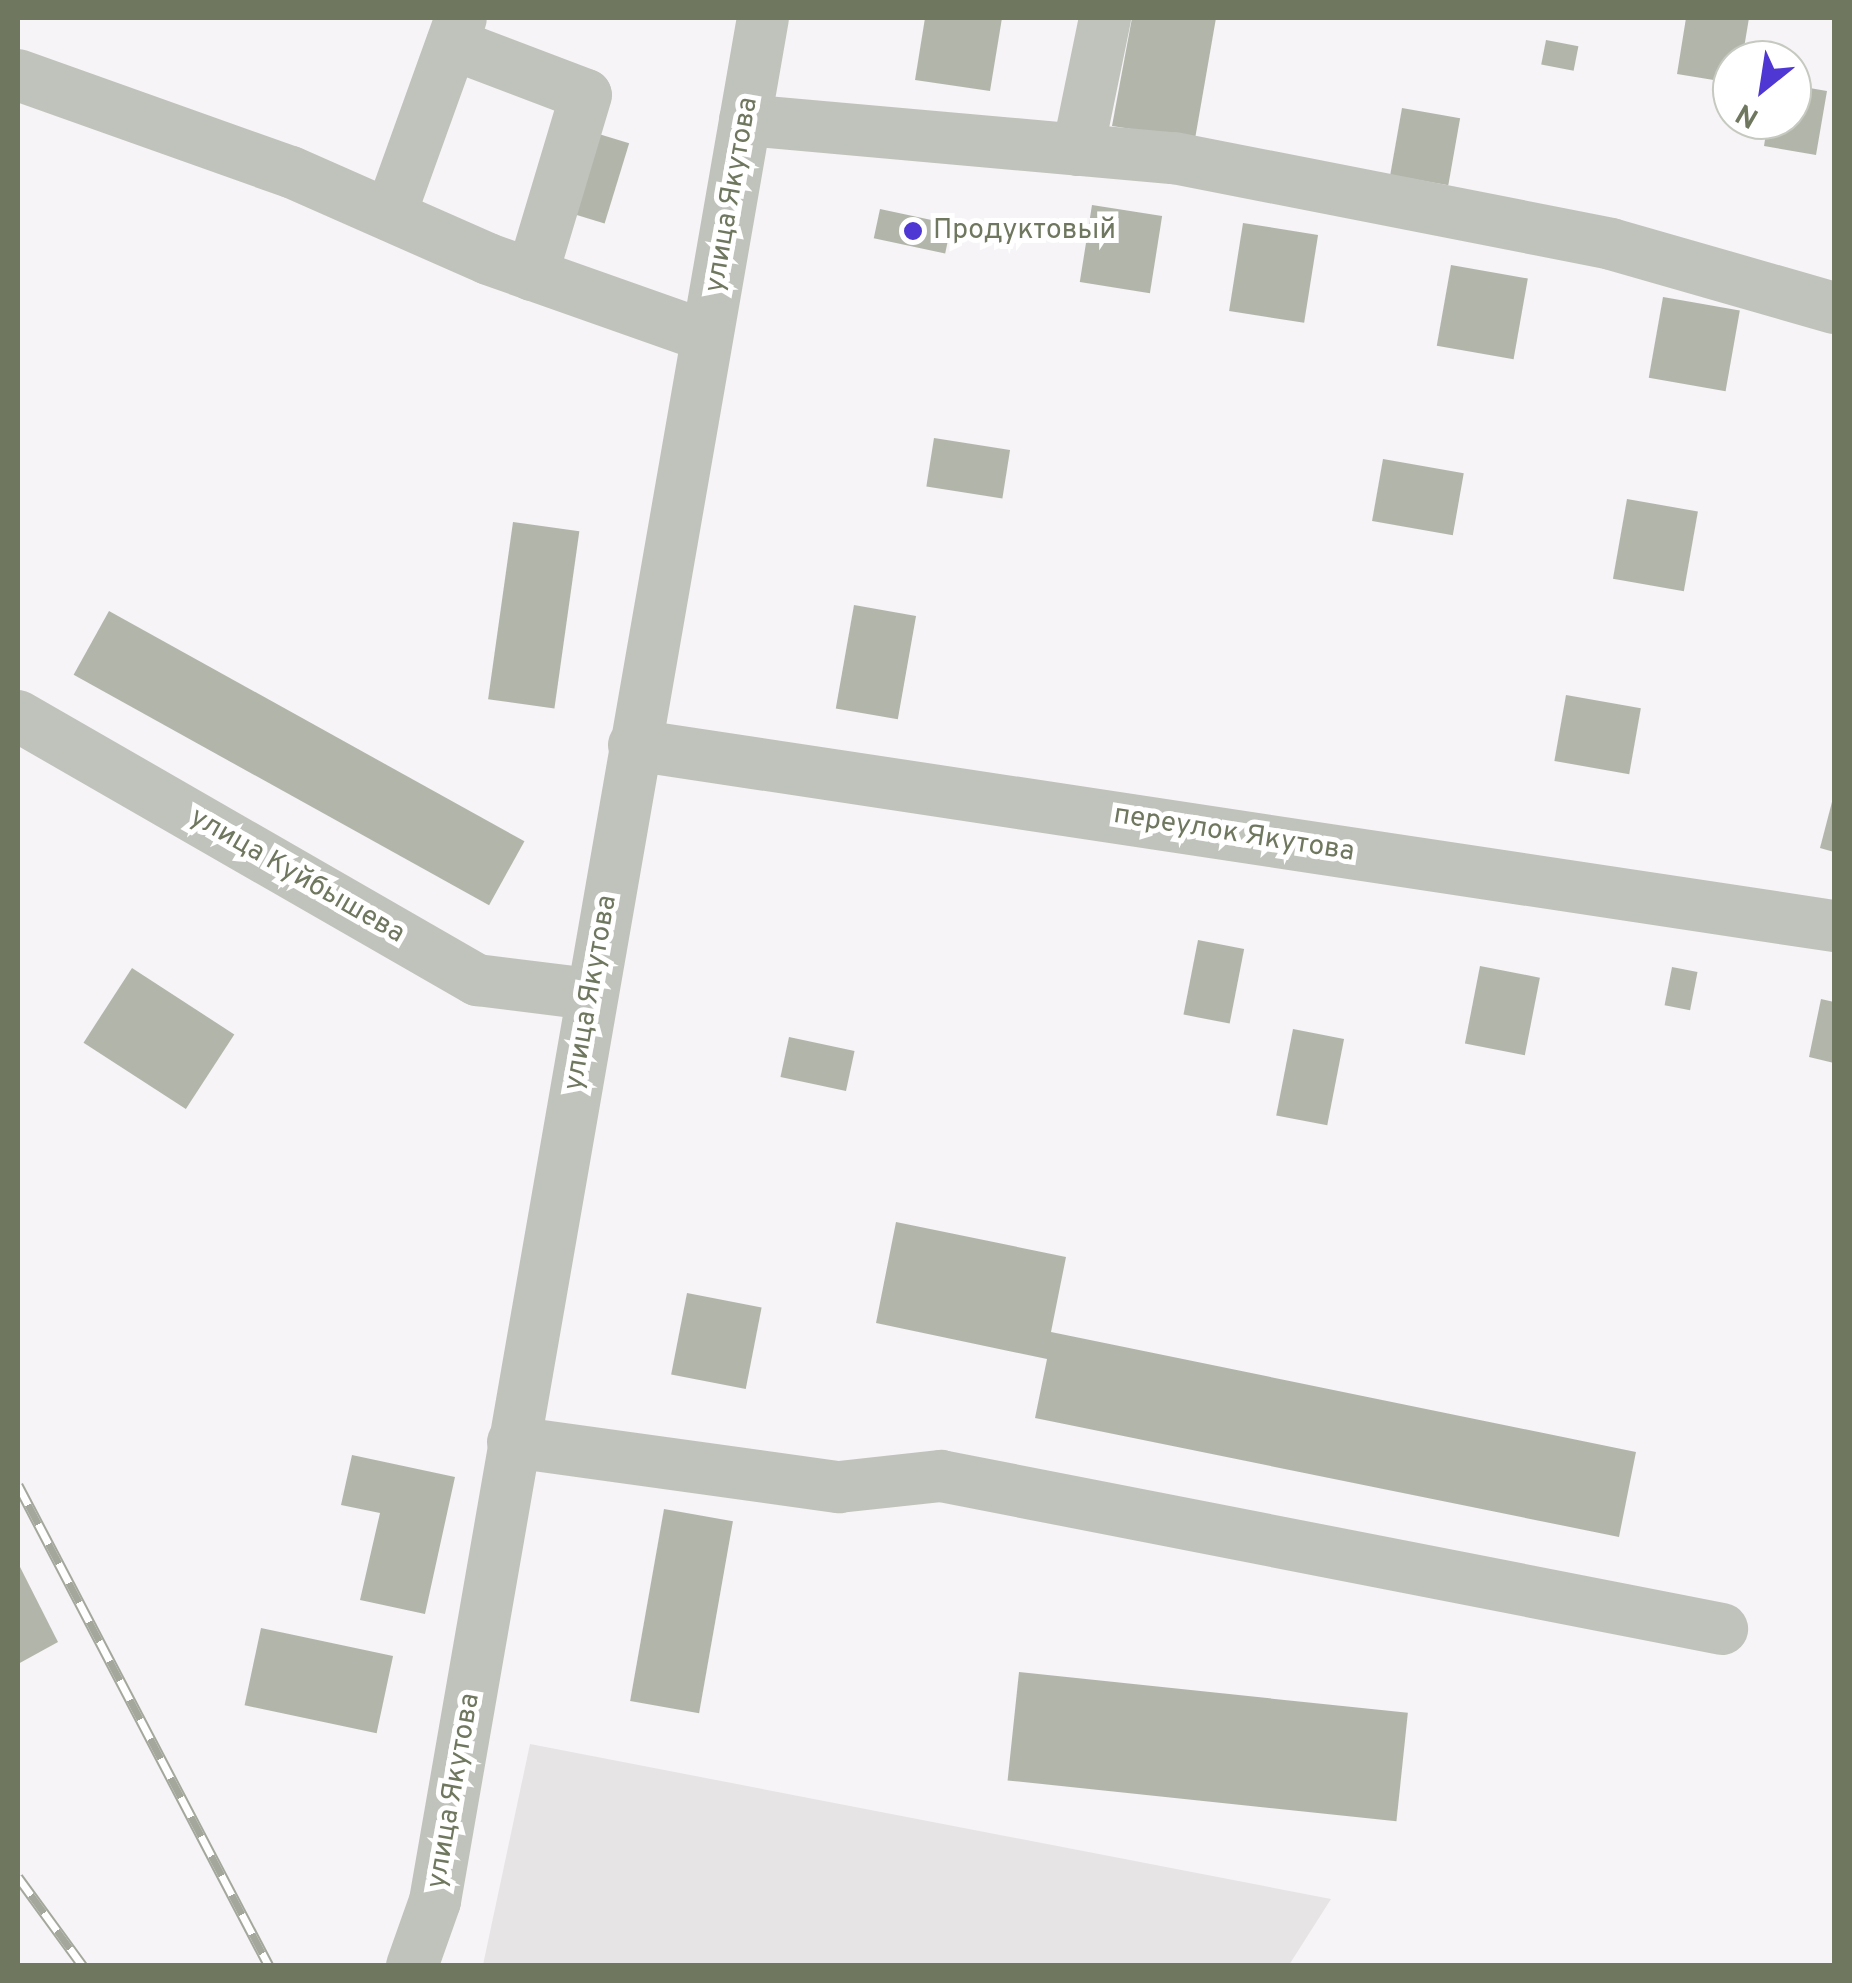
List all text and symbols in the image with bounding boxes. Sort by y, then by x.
north arrow [1712,40,1812,140]
text: N [1730,94,1766,135]
street label: улица Якутова [698,95,766,295]
place label: Продуктовый [933,214,1116,248]
marker: Продуктовый [902,220,924,242]
street label: переулок Якутова [1111,798,1357,870]
street label: улица Куйбышева [184,801,410,951]
street label: улица Якутова [557,893,625,1093]
street label: улица Якутова [420,1691,488,1891]

